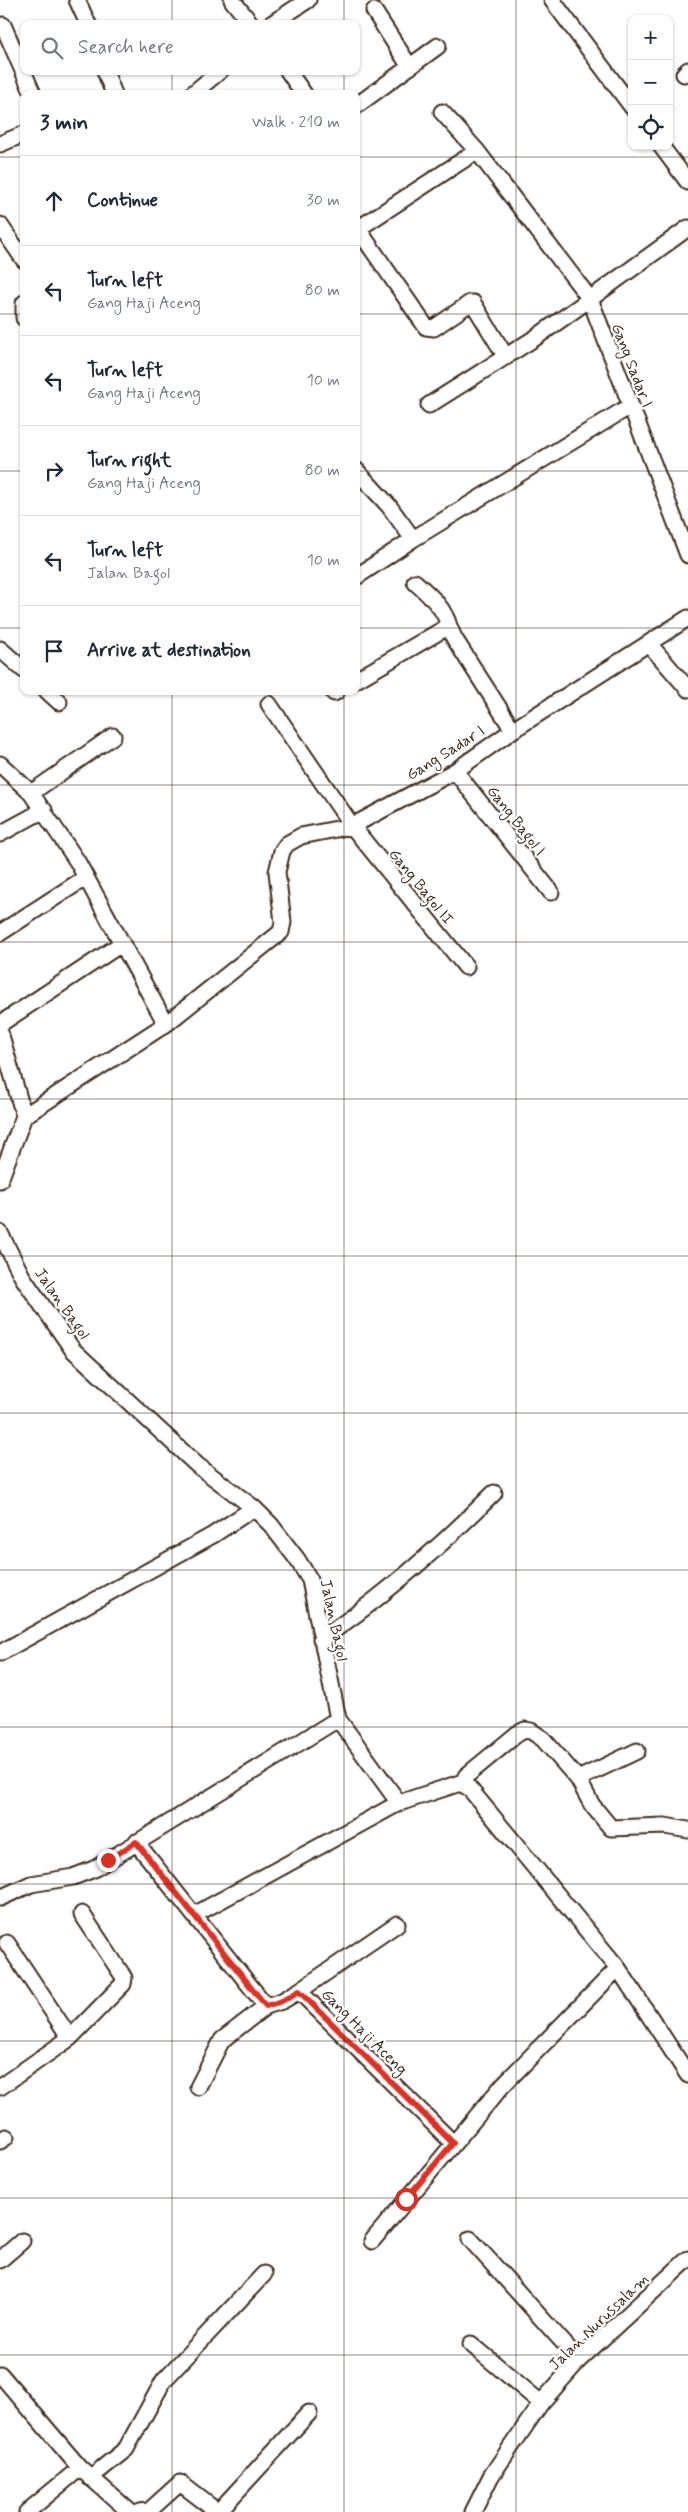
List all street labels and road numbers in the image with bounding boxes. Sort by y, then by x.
street label: Gang Sadar I [605,320,657,411]
street label: Gang Sadar I [403,721,490,787]
street label: Gang Bagol I [481,781,550,861]
street label: Gang Bagol II [383,845,458,930]
street label: Jalan Bagol [29,1264,94,1344]
street label: Jalan Bagol [314,1578,352,1663]
street label: Gang Haji Aceng [316,1984,412,2080]
street label: Jalan Nurussalam [544,2269,654,2375]

